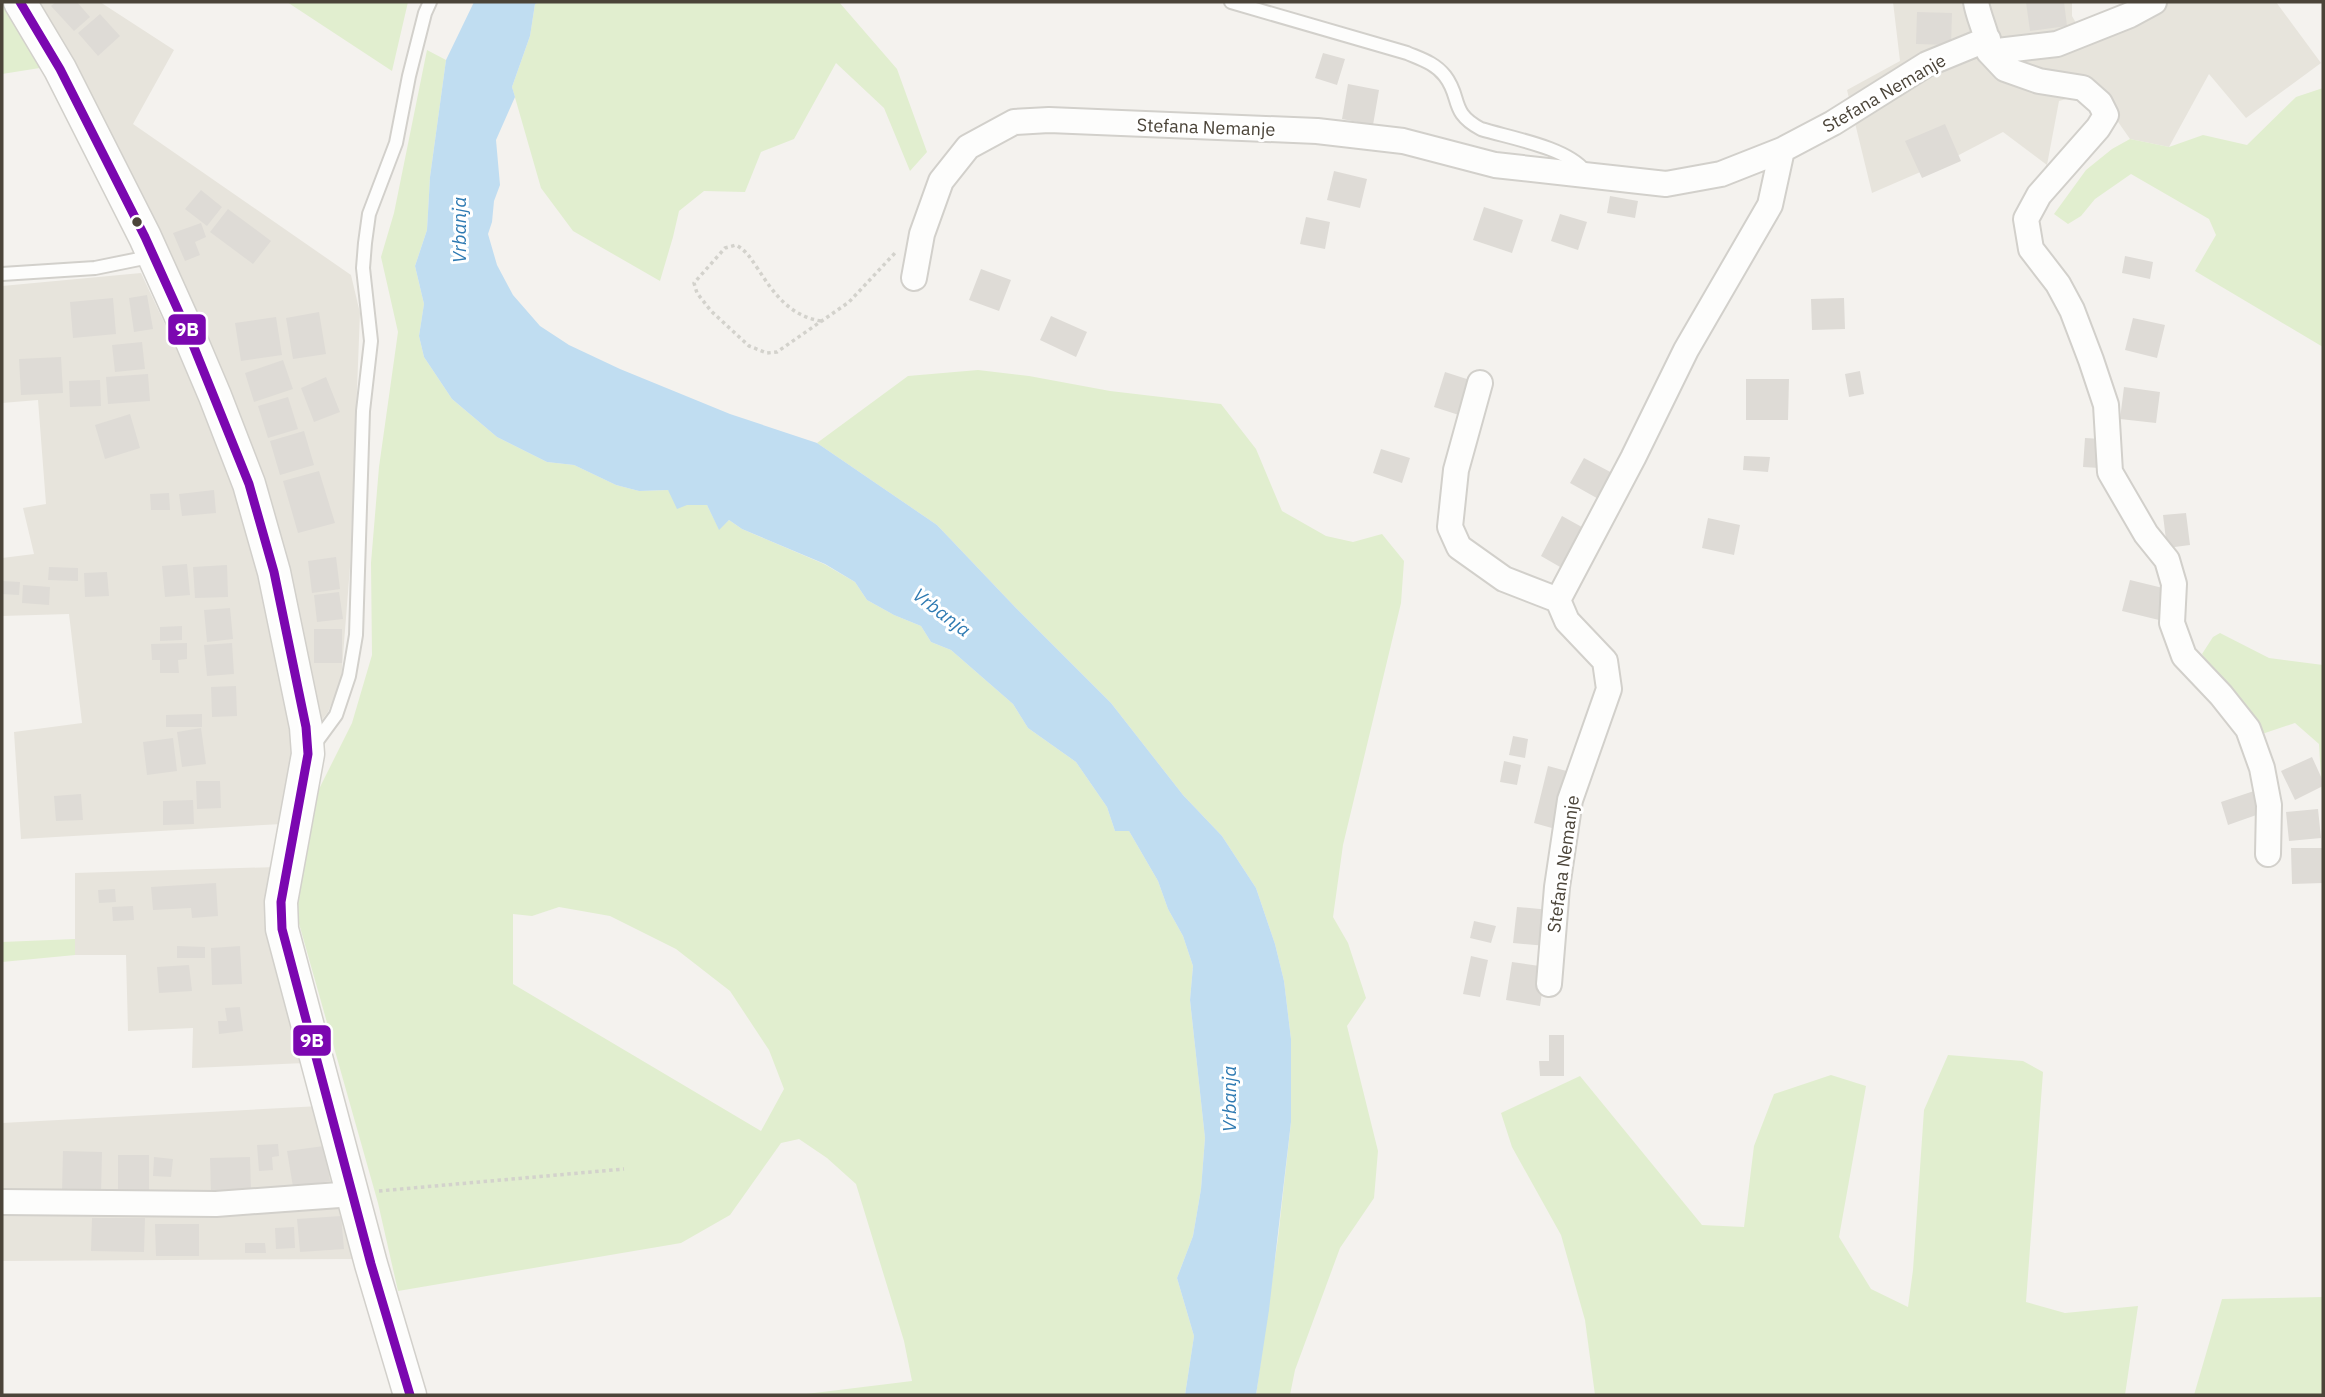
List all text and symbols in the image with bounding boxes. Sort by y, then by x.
street label: Stefana Nemanje [1818,48,1950,138]
street label: Stefana Nemanje [1136,113,1276,141]
water label: Vrbanja [447,197,471,263]
unlabelled marker [130,215,144,229]
line badge: 9B [167,313,207,346]
text: 9B [175,317,199,341]
water label: Vrbanja [908,582,976,642]
street label: Stefana Nemanje [1542,794,1584,934]
line badge: 9B [292,1024,332,1057]
text: 9B [300,1028,324,1052]
water label: Vrbanja [1217,1066,1241,1132]

